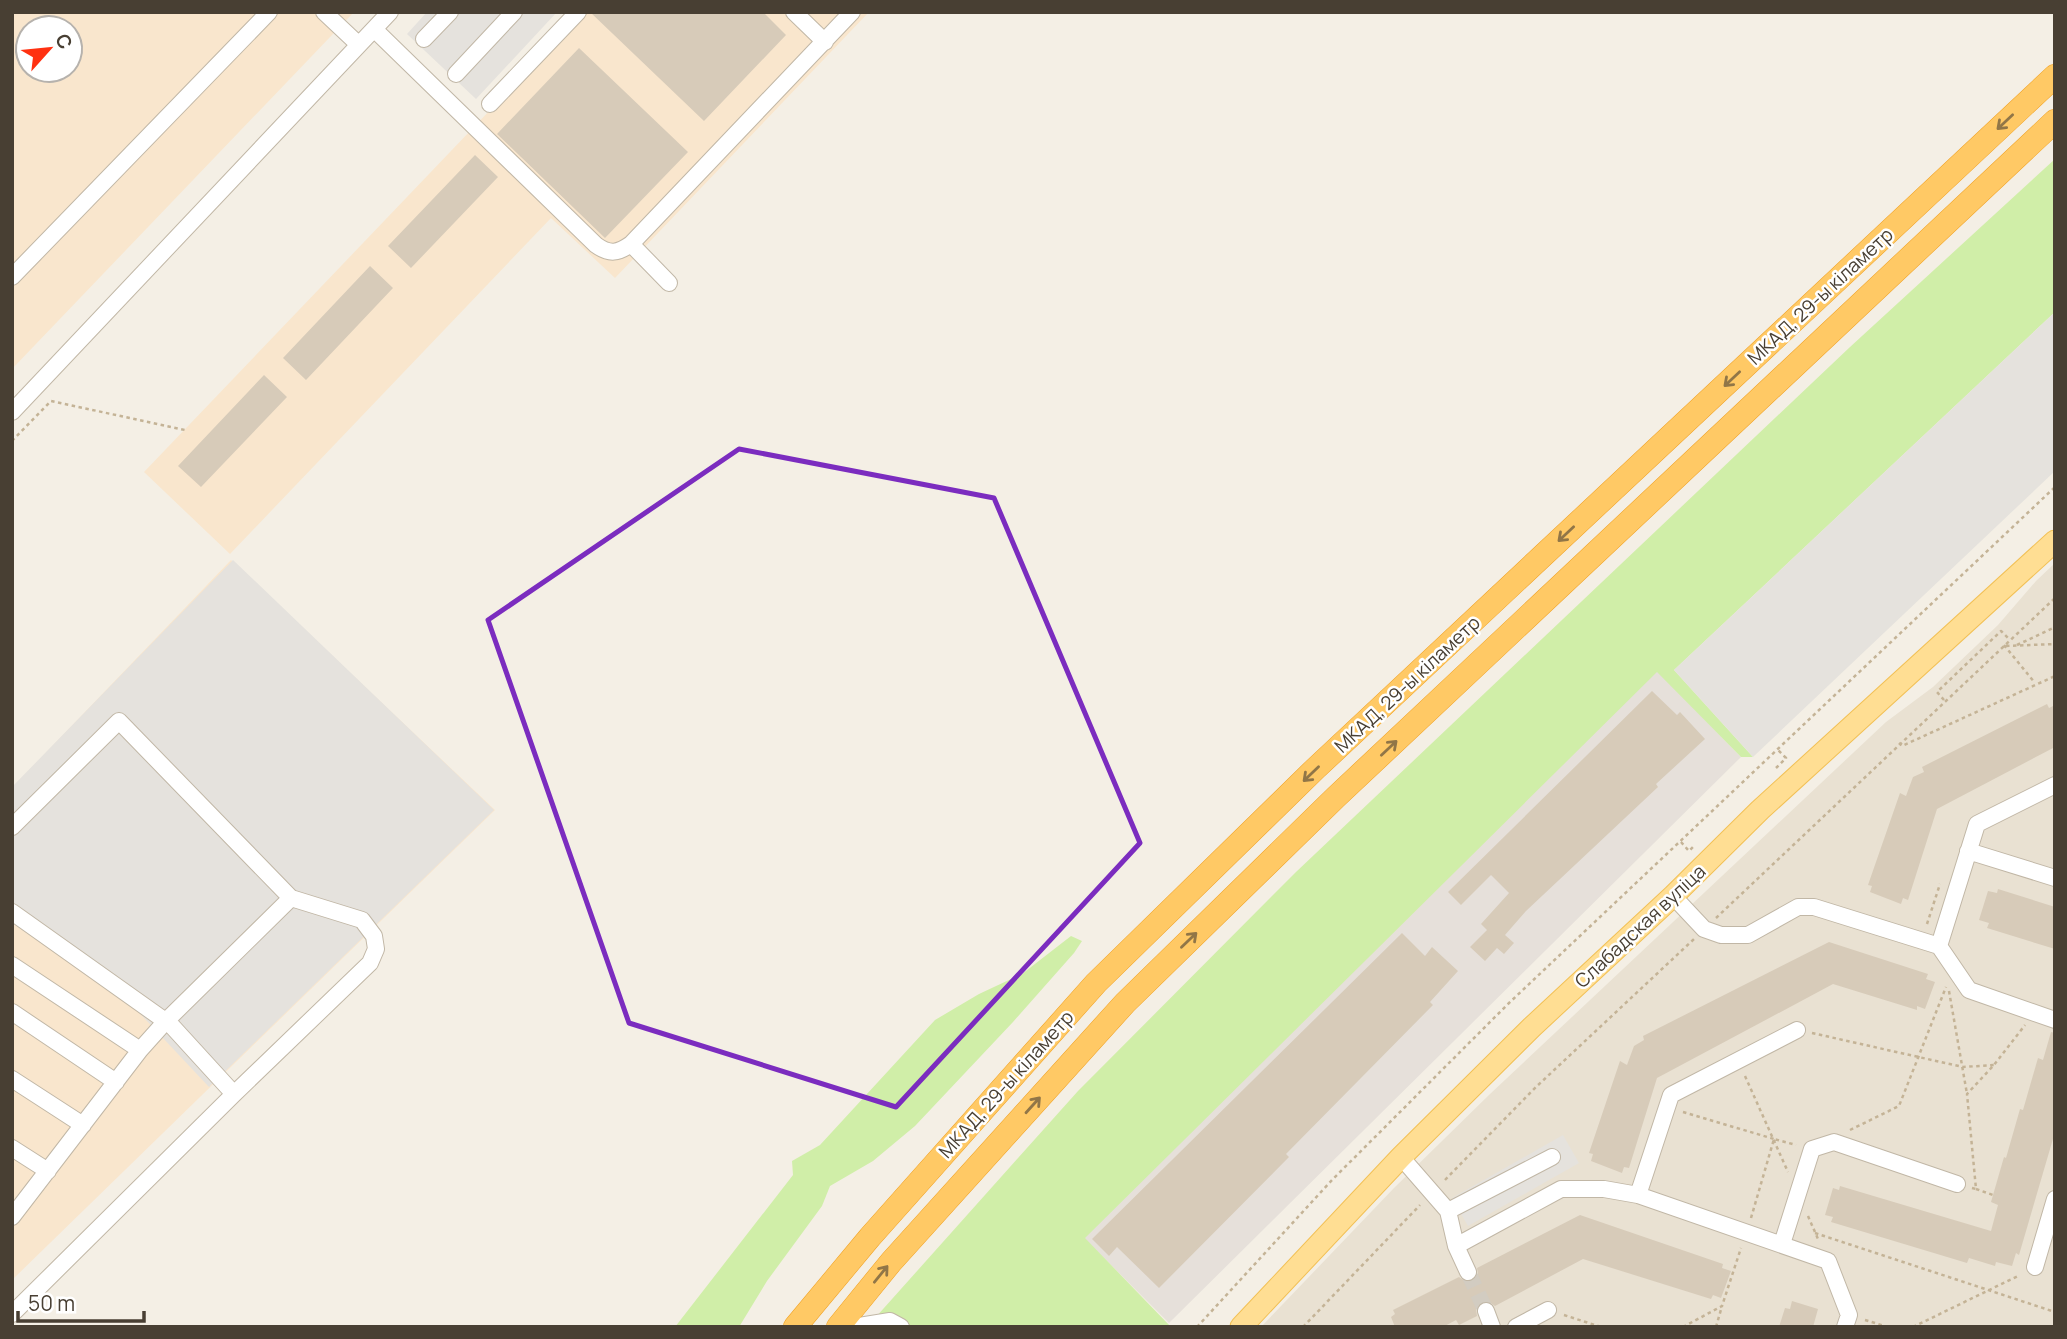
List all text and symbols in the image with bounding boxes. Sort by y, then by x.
north arrow [14,14,84,84]
text: С [49,29,79,53]
one-way arrow [1997,114,2014,131]
street label: МКАД, 29-ы кіламетр [1742,222,1898,370]
one-way arrow [1724,370,1741,387]
one-way arrow [1558,526,1575,543]
street label: МКАД, 29-ы кіламетр [1329,610,1485,758]
one-way arrow [1379,740,1397,757]
one-way arrow [1302,765,1319,782]
street label: Слабадская вуліца [1569,858,1711,994]
one-way arrow [1181,931,1198,948]
street label: МКАД, 29-ы кіламетр [933,1005,1079,1163]
one-way arrow [1024,1096,1040,1114]
one-way arrow [873,1265,889,1283]
scale bar [18,1280,144,1324]
text: 50 m [28,1289,75,1317]

